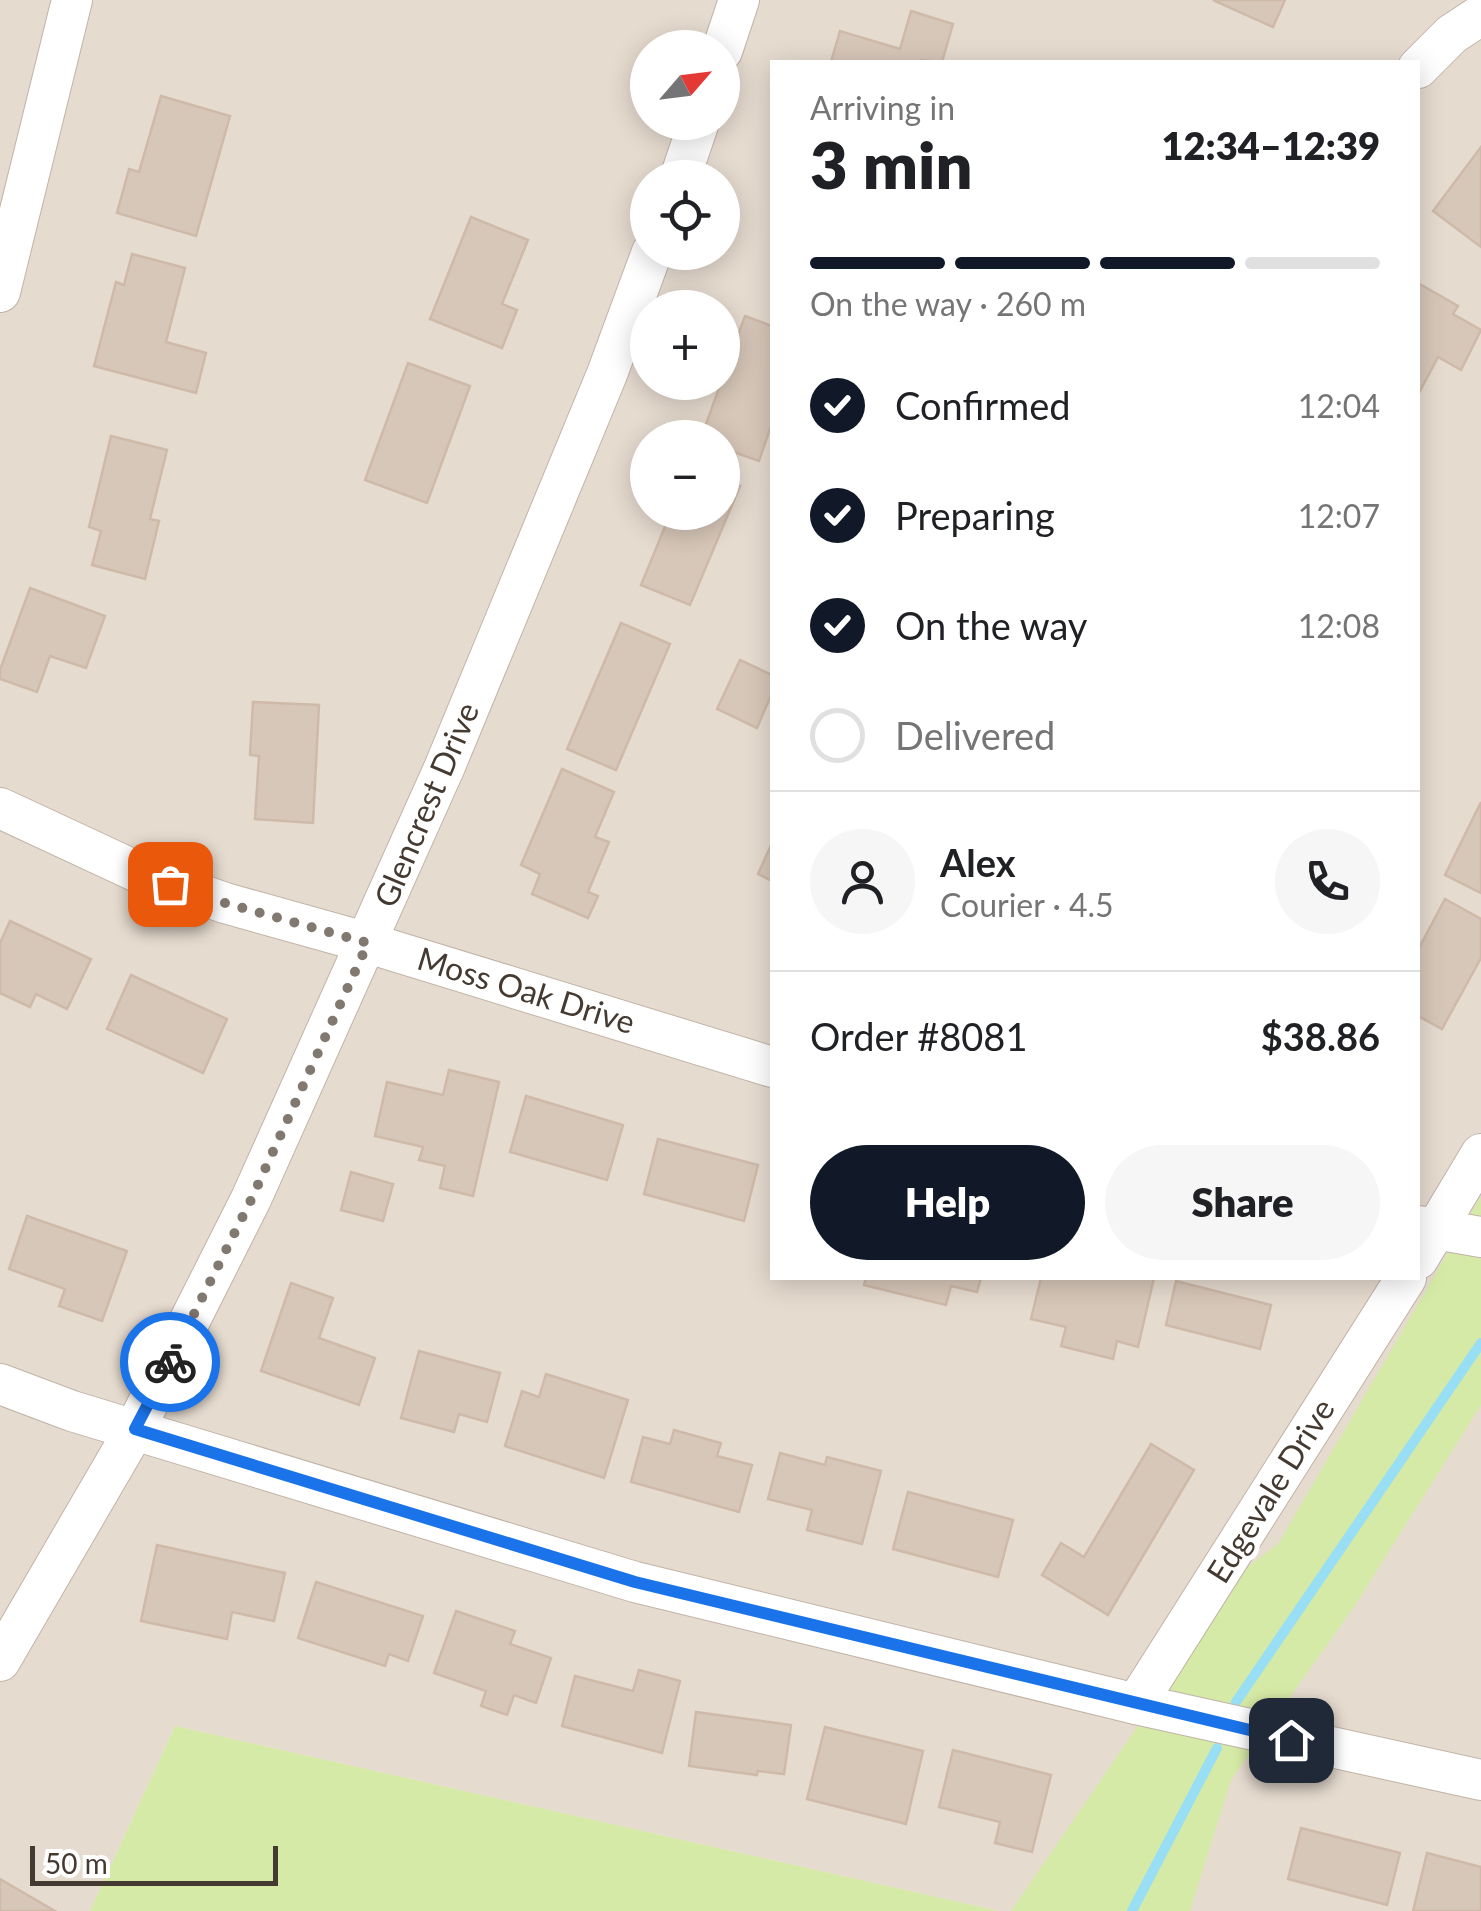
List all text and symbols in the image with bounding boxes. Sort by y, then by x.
north arrow [630,30,740,140]
map controls [630,30,740,530]
text: Arriving in [810,88,955,127]
text: 12:34–12:39 [1161,122,1380,168]
text: 3 min [810,125,972,203]
button: locate [630,160,740,270]
text: On the way · 260 m [810,284,1086,323]
button: + [630,290,740,400]
icon: check [810,378,865,433]
text: Confirmed [895,382,1071,428]
text: 12:04 [1298,386,1380,425]
button: − [630,420,740,530]
icon: check [810,488,865,543]
text: Preparing [895,492,1055,538]
text: 12:07 [1298,496,1380,535]
icon: check [810,598,865,653]
text: On the way [895,602,1087,648]
text: 12:08 [1298,606,1380,645]
street label: Glencrest Drive [365,696,486,913]
text: Delivered [895,712,1055,758]
button: person [810,829,915,934]
button: phone [1275,829,1380,934]
text: Alex [940,839,1016,885]
pin [128,842,213,927]
icon: bag [143,857,198,912]
text: Courier · 4.5 [940,885,1114,924]
street label: Moss Oak Drive [413,938,640,1041]
text: Order #8081 [810,1013,1027,1059]
text: $38.86 [1261,1013,1380,1059]
button: Help [810,1145,1085,1260]
button: Share [1105,1145,1380,1260]
courier [120,1312,220,1412]
icon: bike [143,1335,198,1390]
street label: Edgevale Drive [1198,1391,1342,1589]
pin [1249,1698,1334,1783]
icon: home [1264,1713,1319,1768]
scale bar [30,1841,278,1886]
text: 50 m [45,1846,108,1880]

